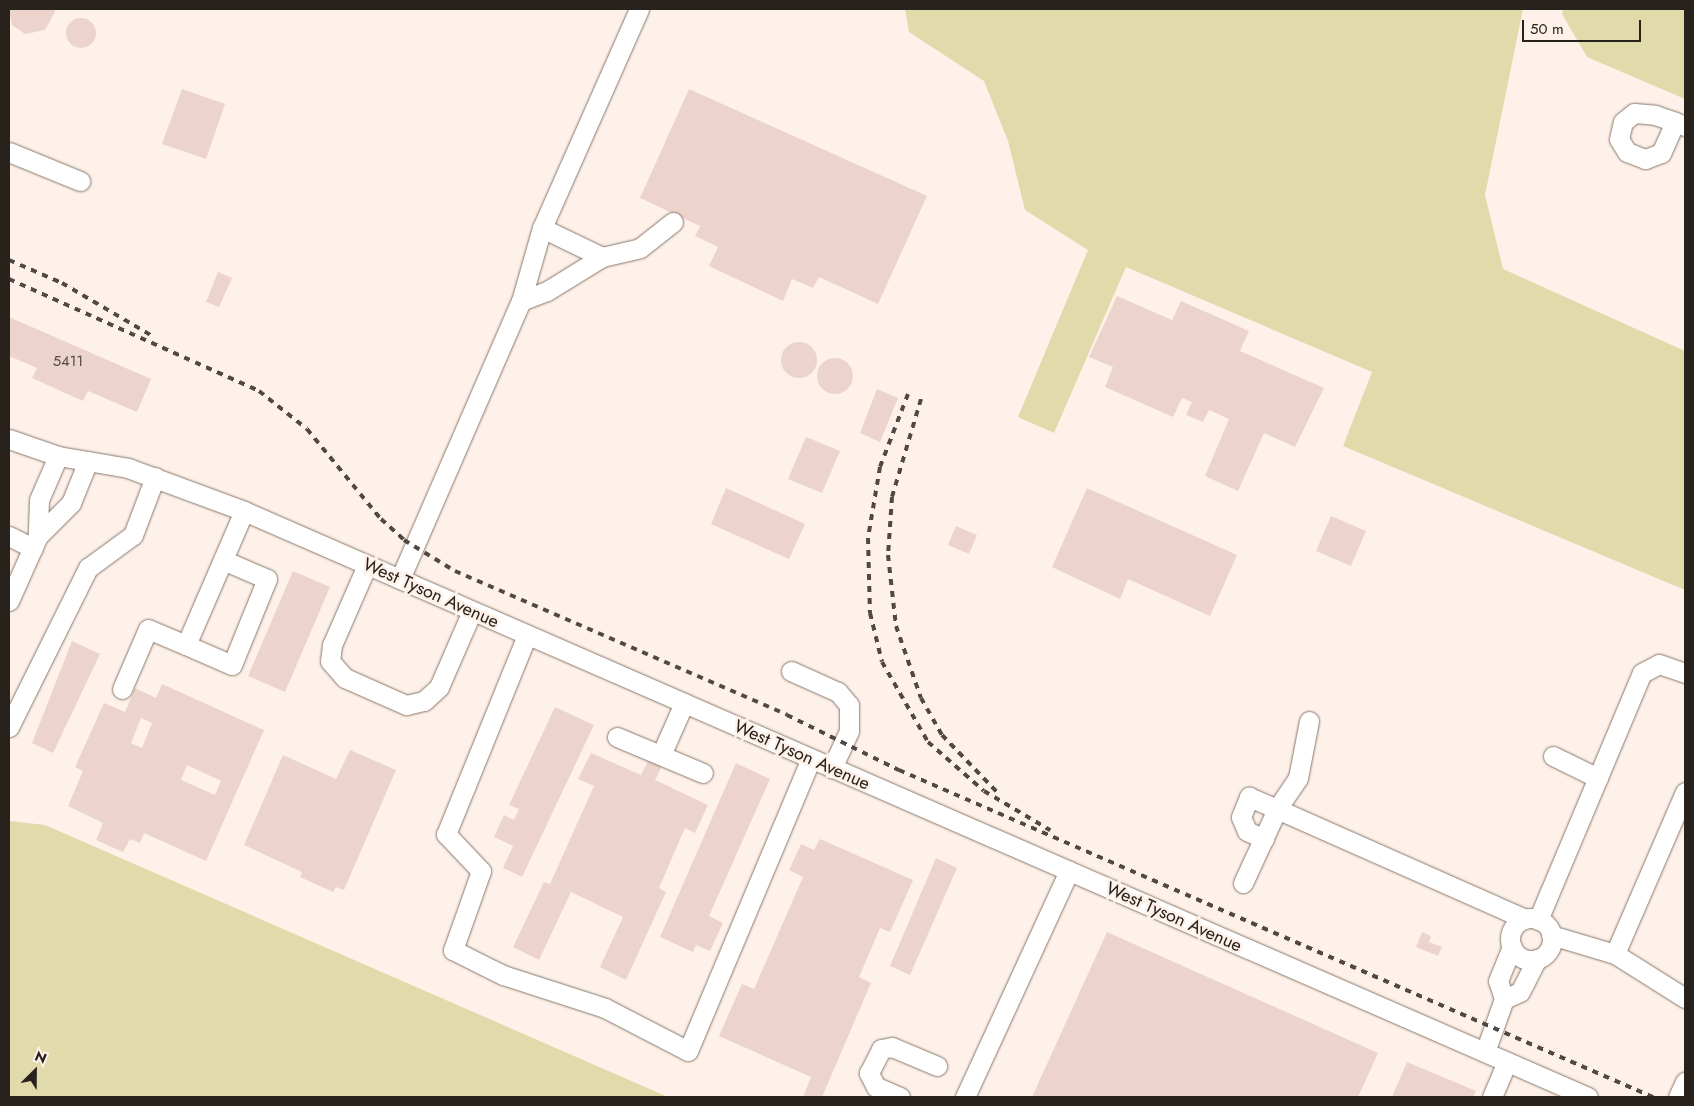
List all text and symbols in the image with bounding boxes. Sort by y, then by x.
scale bar [1524,10,1643,42]
text: 50 m [1530,18,1564,40]
house number: 5411 [53,353,83,371]
street label: West Tyson Avenue [360,553,502,633]
street label: West Tyson Avenue [731,715,873,795]
street label: West Tyson Avenue [1103,877,1245,957]
north arrow [10,1046,60,1096]
text: N [32,1046,50,1069]

